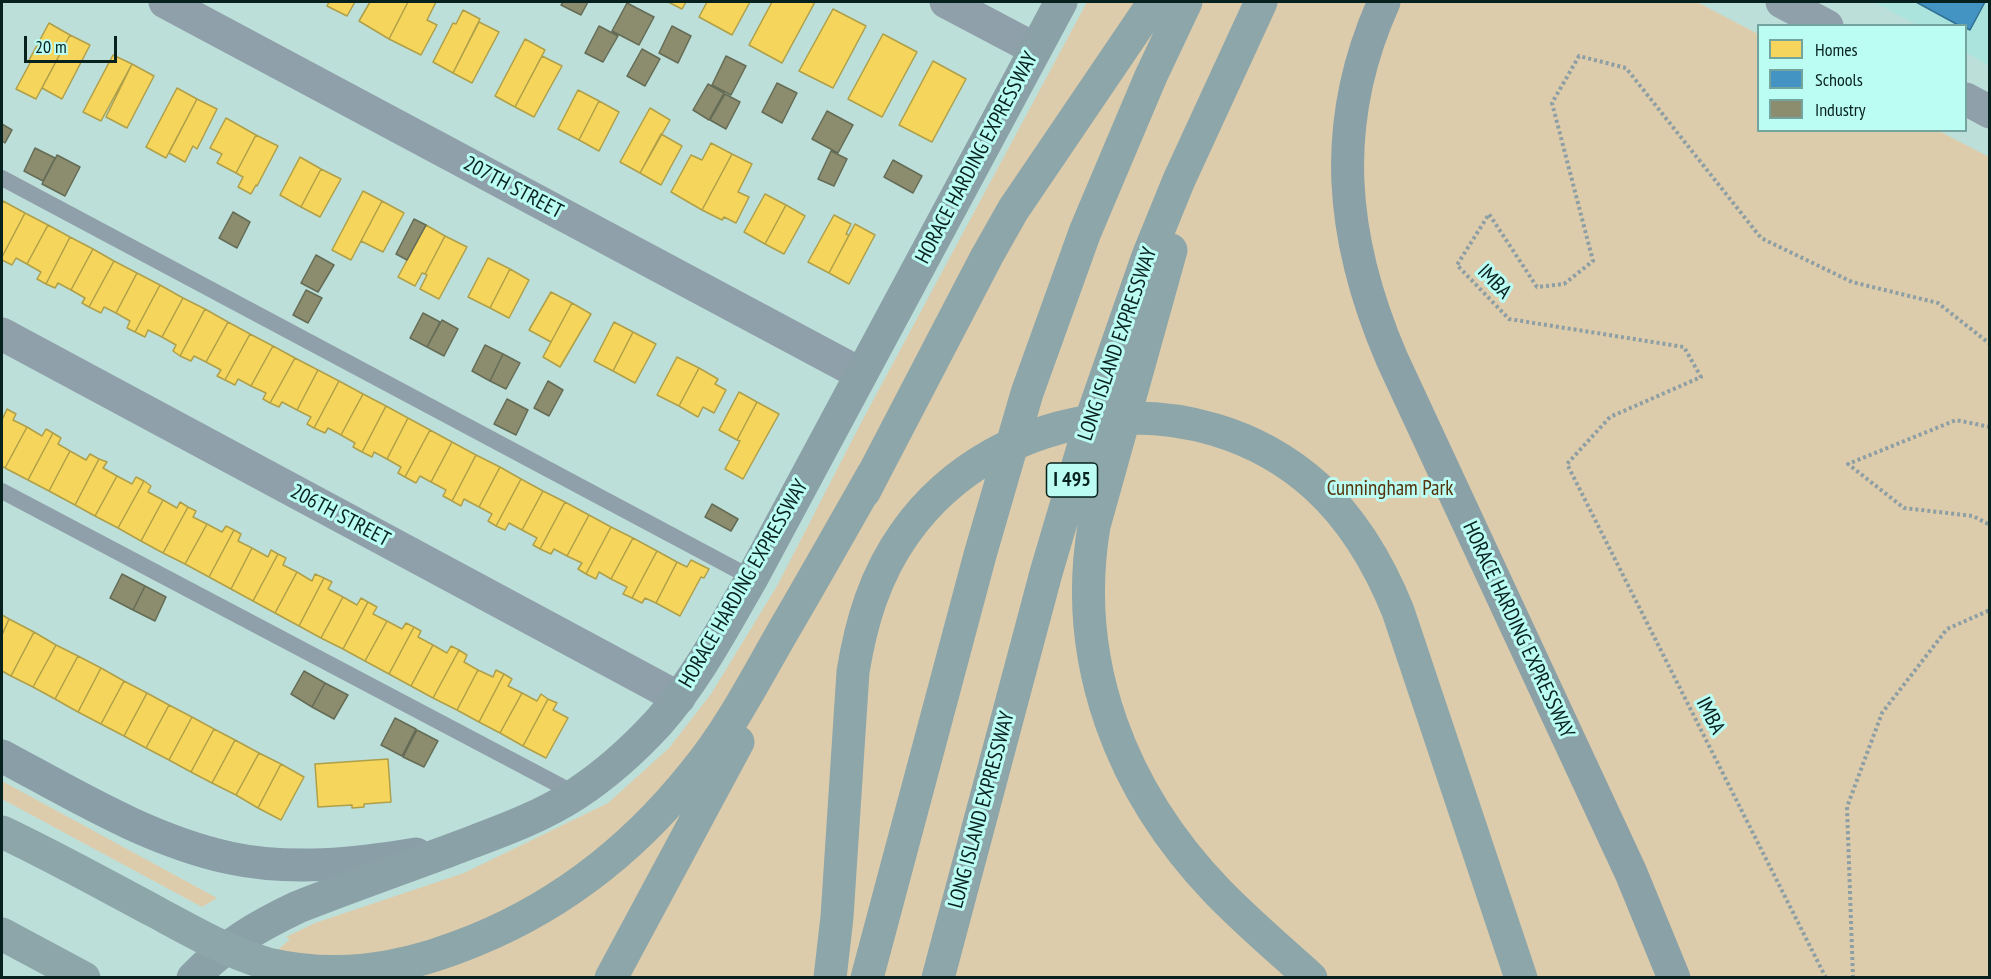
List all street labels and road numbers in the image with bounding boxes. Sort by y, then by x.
street label: HORACE HARDING EXPRESSWAY [910,48,1044,268]
street label: 207TH STREET [459,151,567,225]
street label: LONG ISLAND EXPRESSWAY [1073,244,1163,444]
street label: IMBA [1472,260,1516,304]
road number: I 495 [1046,463,1098,497]
street label: HORACE HARDING EXPRESSWAY [674,475,814,693]
street label: 206TH STREET [286,479,394,553]
street label: HORACE HARDING EXPRESSWAY [1457,518,1579,742]
street label: IMBA [1690,693,1730,739]
street label: LONG ISLAND EXPRESSWAY [944,709,1020,911]

